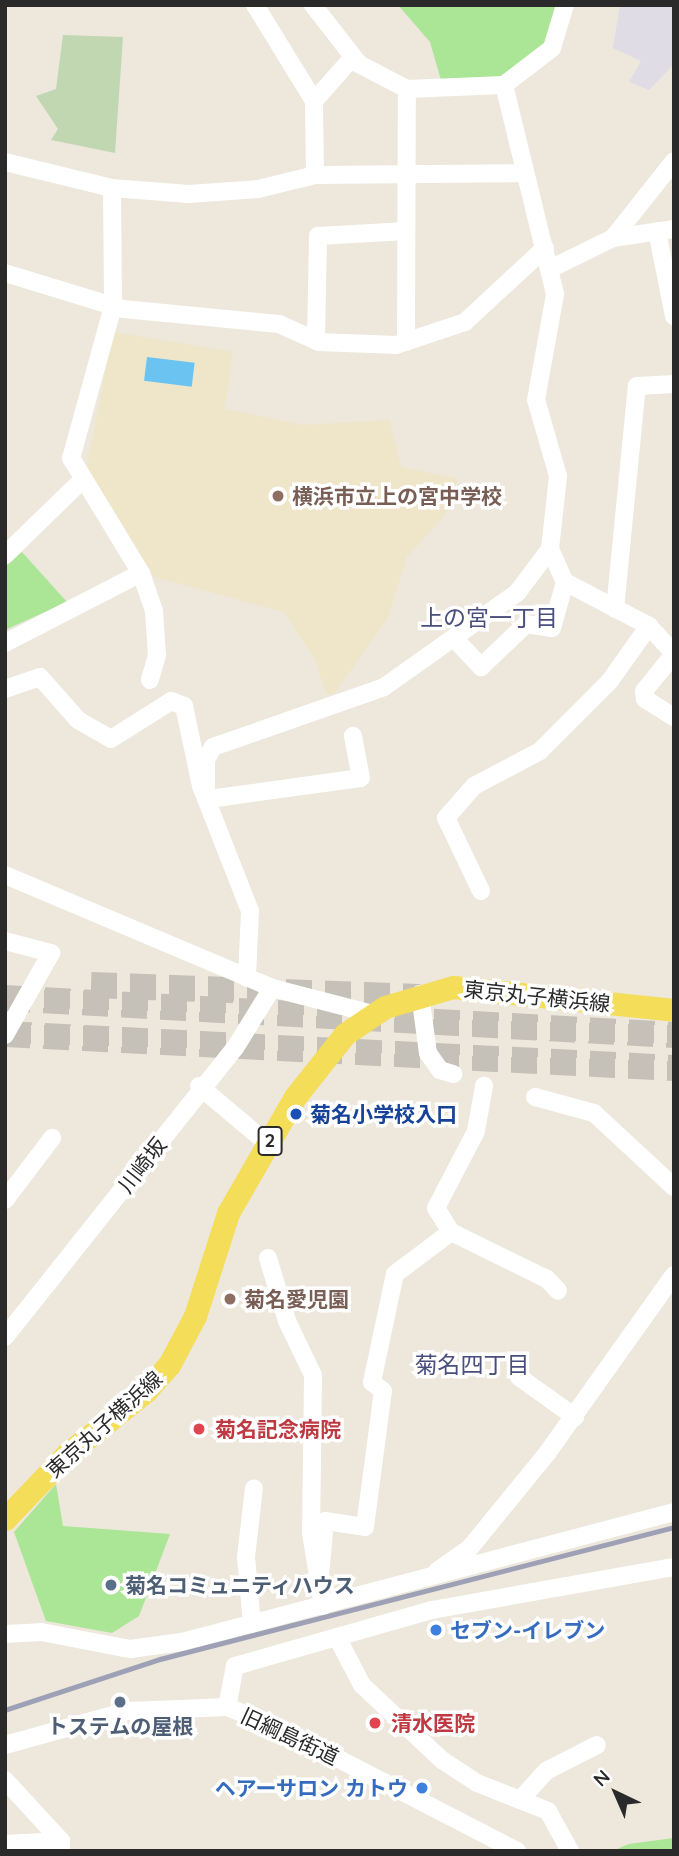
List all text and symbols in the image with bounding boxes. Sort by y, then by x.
place label: 横浜市立上の宮中学校 [292,483,502,509]
marker: 横浜市立上の宮中学校 [270,488,286,504]
district label: 上の宮一丁目 [420,604,558,632]
street label: 東京丸子横浜線 [463,976,611,1016]
place label: 菊名小学校入口 [310,1101,457,1127]
marker: 菊名小学校入口 [288,1106,304,1122]
road number: 2 [256,1126,284,1156]
street label: 川崎坂 [113,1132,171,1198]
place label: 菊名愛児園 [244,1286,349,1312]
marker: 菊名愛児園 [222,1291,238,1307]
district label: 菊名四丁目 [415,1351,529,1379]
street label: 東京丸子横浜線 [41,1365,167,1483]
place label: 菊名記念病院 [215,1416,341,1442]
marker: 菊名記念病院 [189,1419,209,1439]
place label: 菊名コミュニティハウス [125,1572,356,1598]
marker: 菊名コミュニティハウス [103,1577,119,1593]
place label: セブン-イレブン [450,1617,605,1643]
marker: セブン-イレブン [428,1622,444,1638]
marker: トステムの屋根 [112,1694,128,1710]
street label: 旧綱島街道 [237,1702,343,1770]
place label: 清水医院 [391,1710,475,1736]
place label: トステムの屋根 [47,1713,193,1739]
marker: 清水医院 [365,1713,385,1733]
north arrow [581,1758,651,1828]
text: N [588,1764,615,1791]
place label: ヘアーサロン カトウ [214,1775,408,1801]
marker: ヘアーサロン カトウ [414,1780,430,1796]

